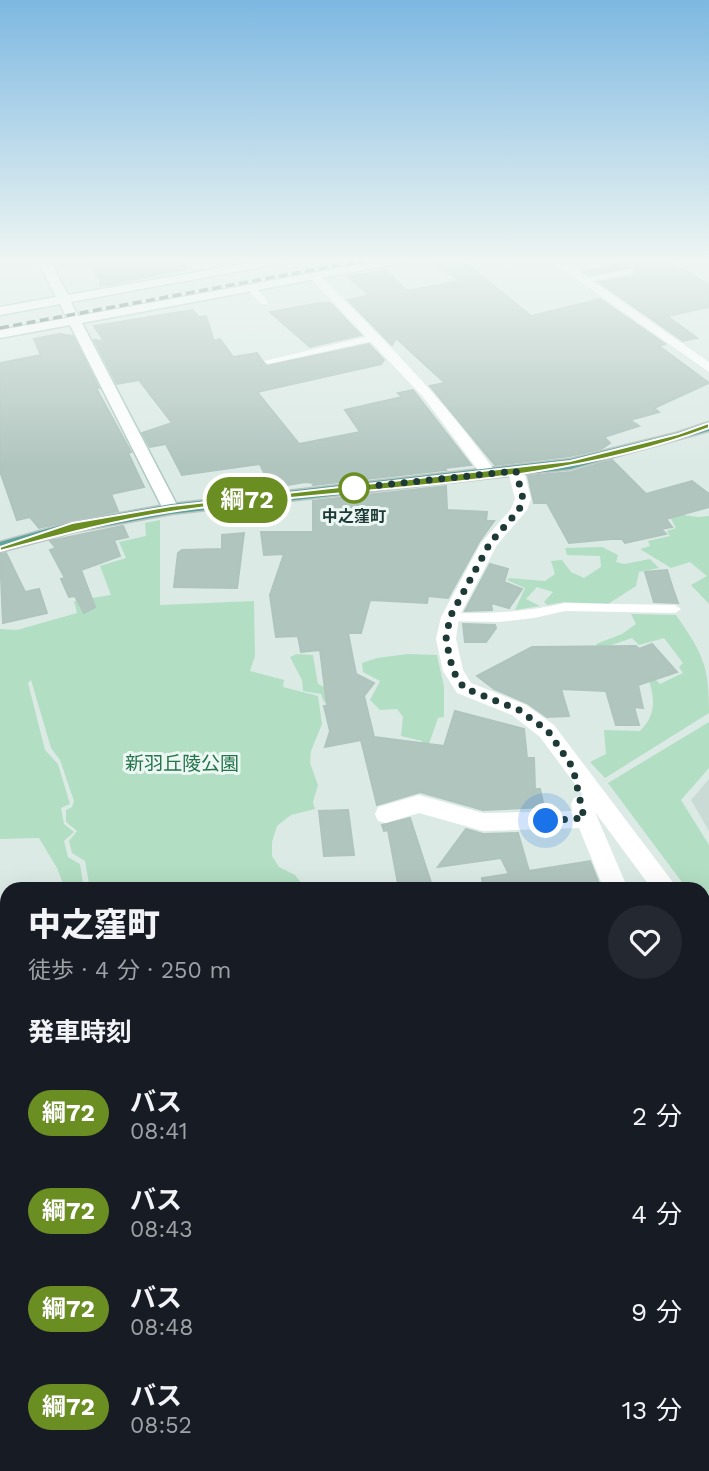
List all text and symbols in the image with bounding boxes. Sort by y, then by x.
marker: 中之窪町 [339,473,369,503]
line badge: 綱72 [207,477,287,523]
text: 綱72 [221,486,273,514]
place label: 中之窪町 [322,507,386,526]
park label: 新羽丘陵公園 [125,752,239,775]
your location [528,803,563,838]
text: 中之窪町 [28,905,160,944]
button: heart [608,905,682,979]
text: 徒歩 · 4 分 · 250 m [28,957,232,984]
text: 発車時刻 [28,1017,132,1047]
text: バス [130,1087,182,1117]
text: 綱72 [42,1099,95,1127]
text: 2 分 [632,1101,682,1131]
text: 08:41 [130,1118,188,1145]
text: バス [130,1185,182,1215]
text: 綱72 [42,1197,95,1225]
text: 4 分 [631,1199,682,1229]
text: 08:43 [130,1216,193,1243]
text: バス [130,1283,182,1313]
text: 綱72 [42,1295,95,1323]
text: 9 分 [631,1297,682,1327]
text: 08:48 [130,1314,193,1341]
text: バス [130,1381,182,1411]
text: 綱72 [42,1393,95,1421]
text: 13 分 [622,1395,682,1425]
text: 08:52 [130,1412,192,1439]

